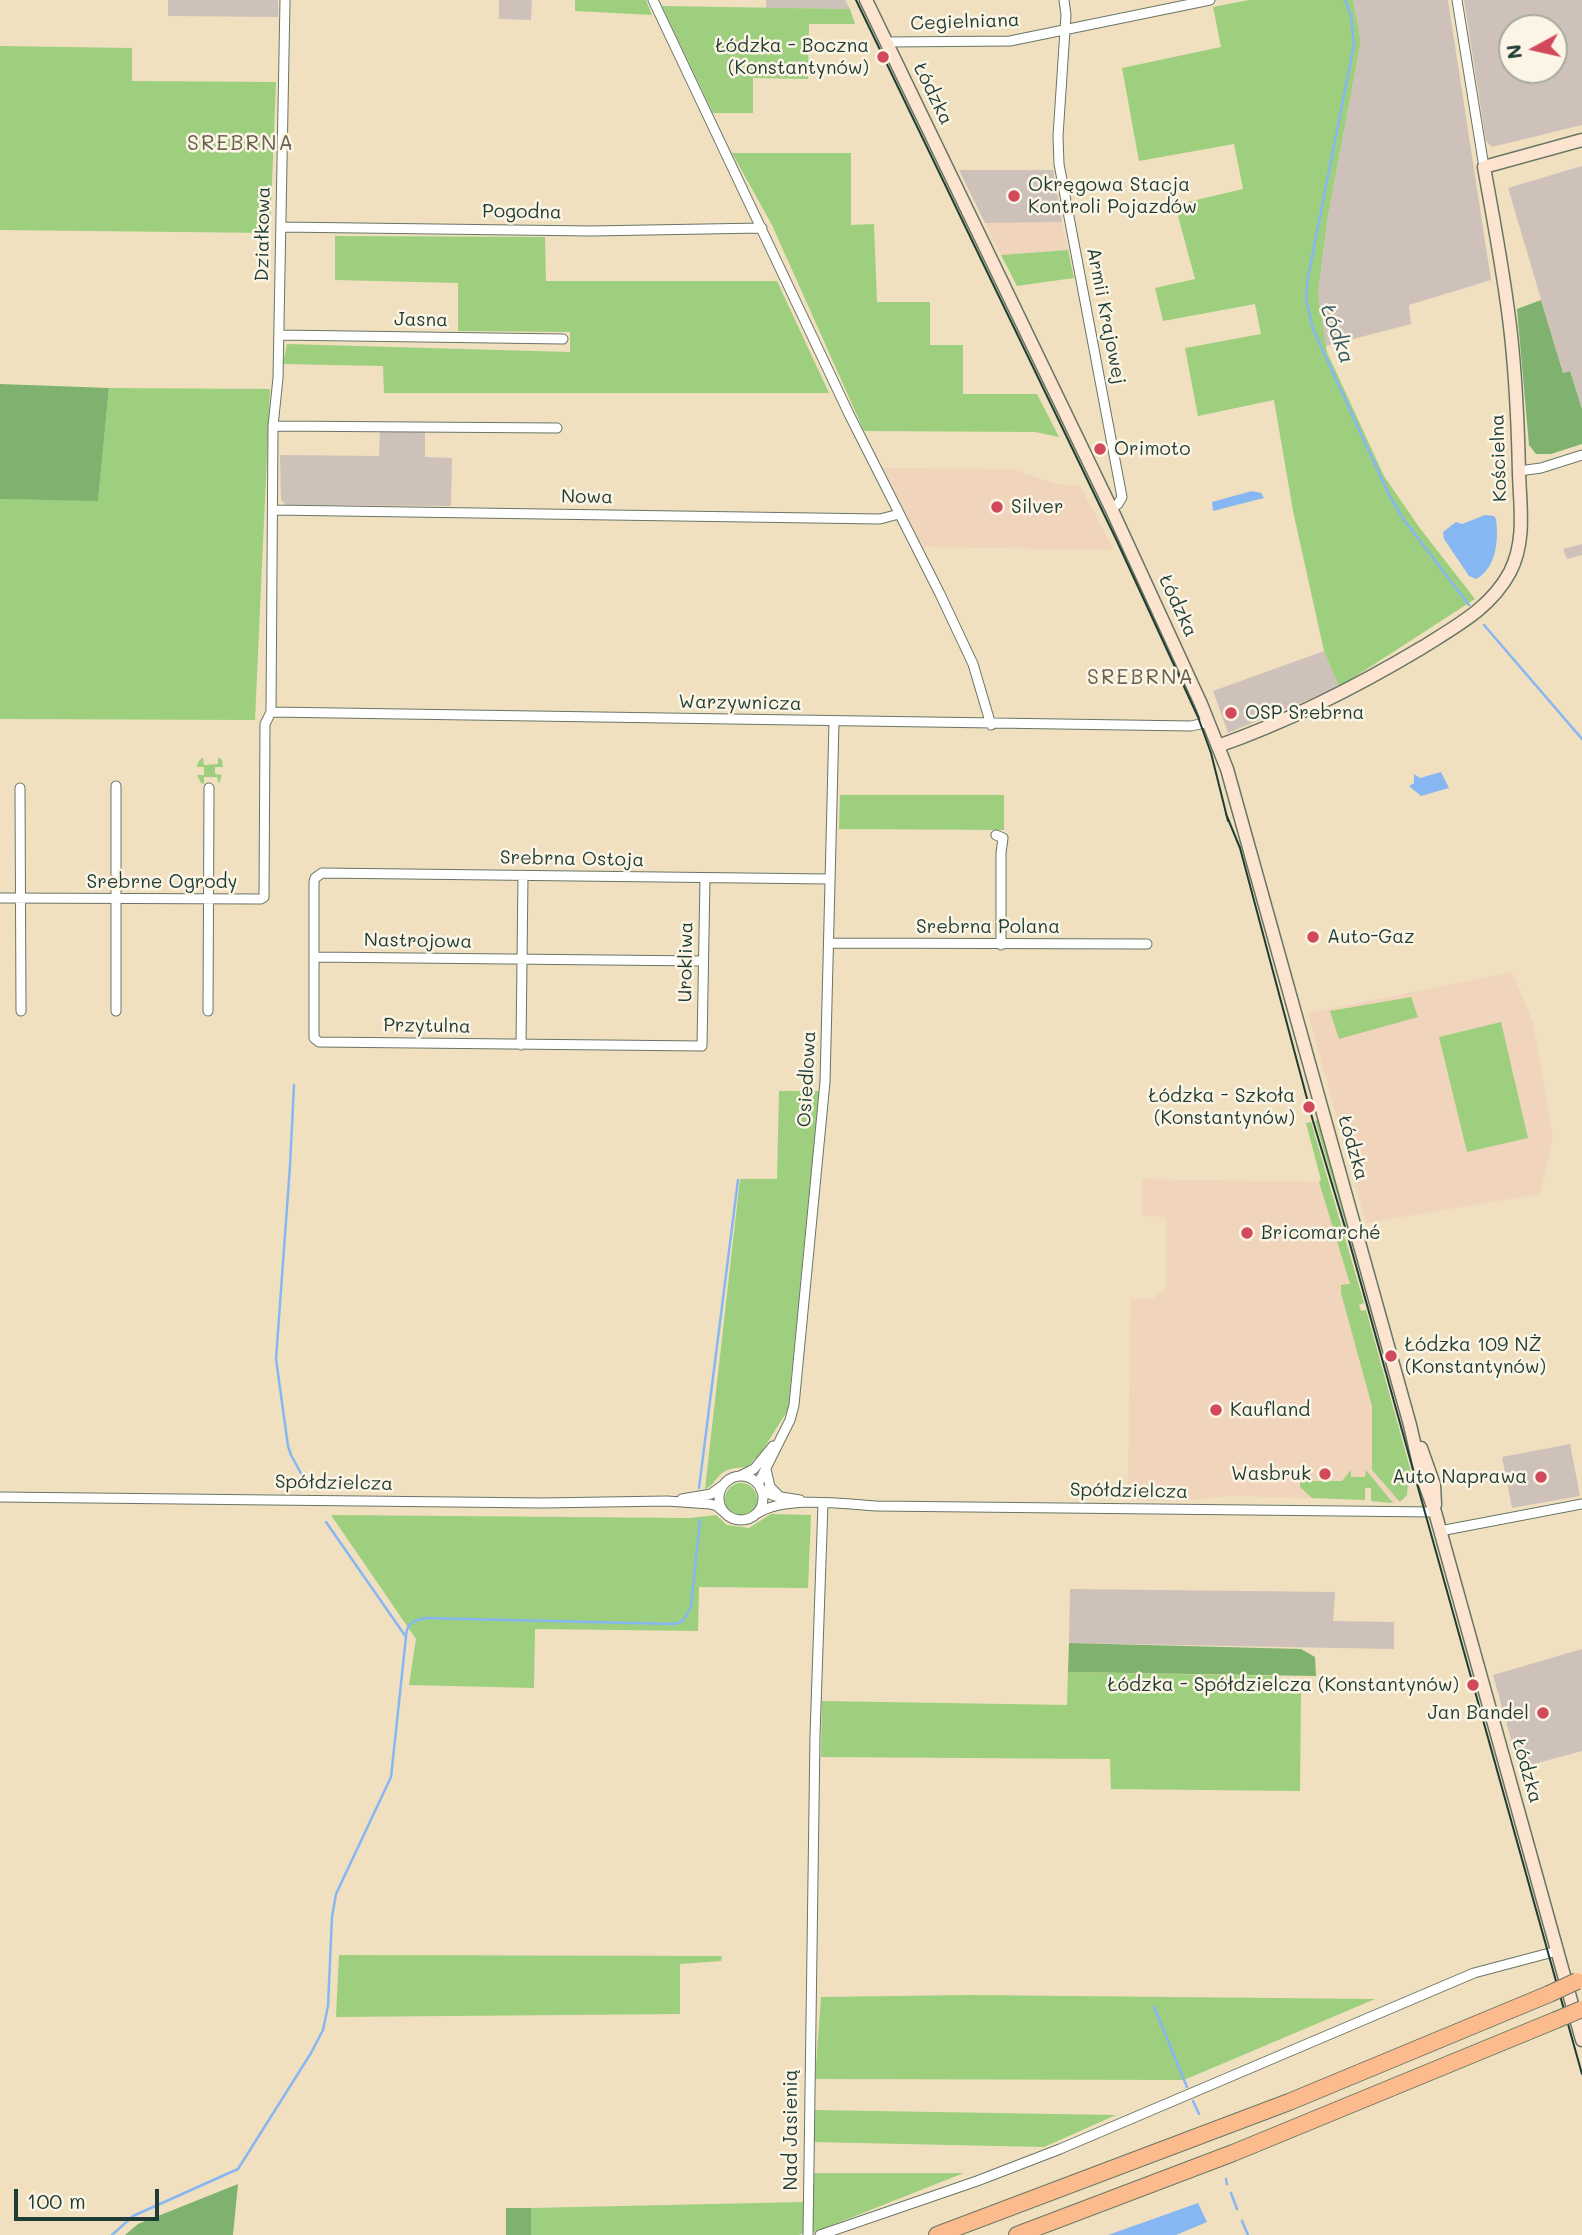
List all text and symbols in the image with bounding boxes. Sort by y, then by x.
street label: Cegielniana [910,9,1020,35]
north arrow [1498,14,1568,84]
place label: Łódzka - Boczna (Konstantynów) [716,35,869,79]
text: N [1500,43,1527,61]
marker: Łódzka - Boczna (Konstantynów) [875,49,891,65]
street label: Łódzka [908,59,958,129]
district label: SREBRNA [188,131,294,157]
place label: Okręgowa Stacja Kontroli Pojazdów [1028,174,1197,218]
street label: Działkowa [251,186,275,282]
marker: Okręgowa Stacja Kontroli Pojazdów [1006,188,1022,204]
street label: Pogodna [482,200,562,224]
street label: Armii Krajowej [1082,246,1130,386]
water label: Łódka [1315,301,1359,367]
street label: Jasna [394,308,448,332]
street label: Kościelna [1486,414,1512,502]
place label: Orimoto [1114,438,1190,460]
marker: Orimoto [1092,441,1108,457]
street label: Nowa [561,485,613,509]
place label: Silver [1011,496,1064,518]
marker: Silver [989,499,1005,515]
street label: Łódzka [1154,571,1202,641]
district label: SREBRNA [1088,665,1194,691]
street label: Warzywnicza [678,691,802,715]
place label: OSP Srebrna [1245,702,1364,724]
marker: OSP Srebrna [1223,705,1239,721]
street label: Srebrna Ostoja [500,846,644,872]
street label: Srebrne Ogrody [87,871,237,893]
street label: Srebrna Polana [916,916,1060,938]
street label: Urokliwa [674,921,698,1003]
place label: Auto-Gaz [1327,926,1415,948]
street label: Nastrojowa [364,929,472,953]
marker: Auto-Gaz [1305,929,1321,945]
street label: Przytulna [383,1014,471,1038]
street label: Osiedlowa [793,1030,821,1128]
place label: Łódzka - Szkoła (Konstantynów) [1149,1085,1295,1129]
marker: Łódzka - Szkoła (Konstantynów) [1301,1099,1317,1115]
street label: Łódzka [1333,1113,1373,1183]
place label: Bricomarché [1261,1222,1381,1244]
marker: Bricomarché [1239,1225,1255,1241]
place label: Łódzka 109 NŻ (Konstantynów) [1405,1334,1546,1378]
marker: Łódzka 109 NŻ (Konstantynów) [1383,1348,1399,1364]
place label: Kaufland [1230,1399,1310,1421]
marker: Kaufland [1208,1402,1224,1418]
place label: Wasbruk [1231,1463,1311,1485]
marker: Wasbruk [1317,1466,1333,1482]
place label: Auto Naprawa [1392,1466,1527,1488]
marker: Auto Naprawa [1533,1469,1549,1485]
street label: Spółdzielcza [275,1471,393,1495]
street label: Spółdzielcza [1070,1479,1188,1503]
place label: Łódzka - Spółdzielcza (Konstantynów) [1108,1674,1459,1696]
marker: Łódzka - Spółdzielcza (Konstantynów) [1465,1677,1481,1693]
place label: Jan Bandel [1427,1702,1529,1724]
marker: Jan Bandel [1535,1705,1551,1721]
street label: Łódzka [1507,1736,1547,1806]
street label: Nad Jasienią [780,2069,802,2191]
scale bar [18,2176,163,2220]
text: 100 m [27,2187,86,2214]

